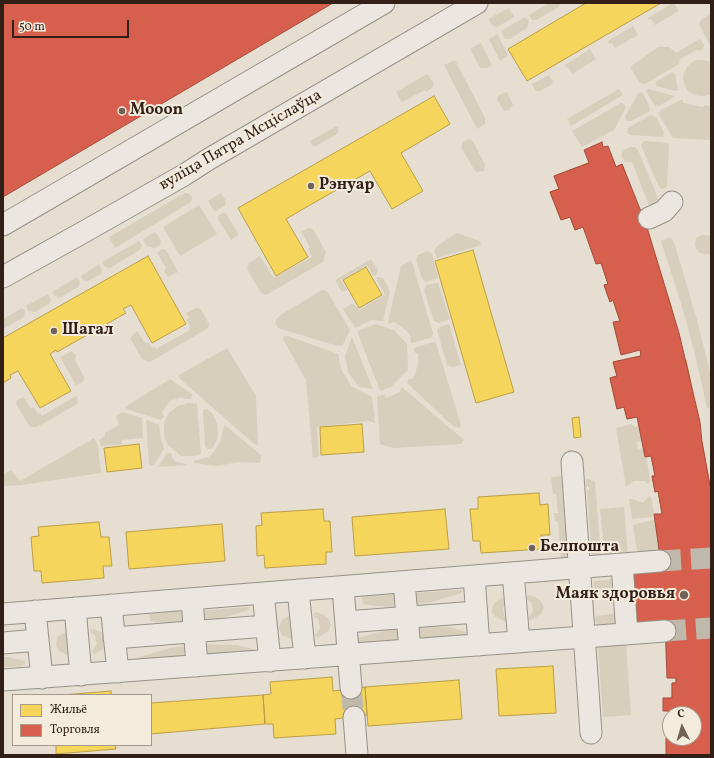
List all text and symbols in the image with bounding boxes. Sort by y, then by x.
scale bar [14,12,131,38]
text: 50 m [19,19,45,35]
street label: вуліца Пятра Мсціслаўца [156,86,326,196]
place label: Mooon [130,101,183,121]
marker: Mooon [117,106,127,116]
place label: Рэнуар [319,176,374,196]
marker: Рэнуар [306,181,316,191]
place label: Шагал [62,321,113,341]
marker: Шагал [49,326,59,336]
place label: Белпошта [540,538,619,558]
marker: Белпошта [527,543,537,553]
place label: Маяк здоровья [556,585,675,605]
marker: Маяк здоровья [678,589,690,601]
legend [12,694,152,746]
text: Жильё [50,702,87,718]
north arrow [662,706,702,746]
text: С [677,707,685,722]
text: Торговля [50,722,100,738]

